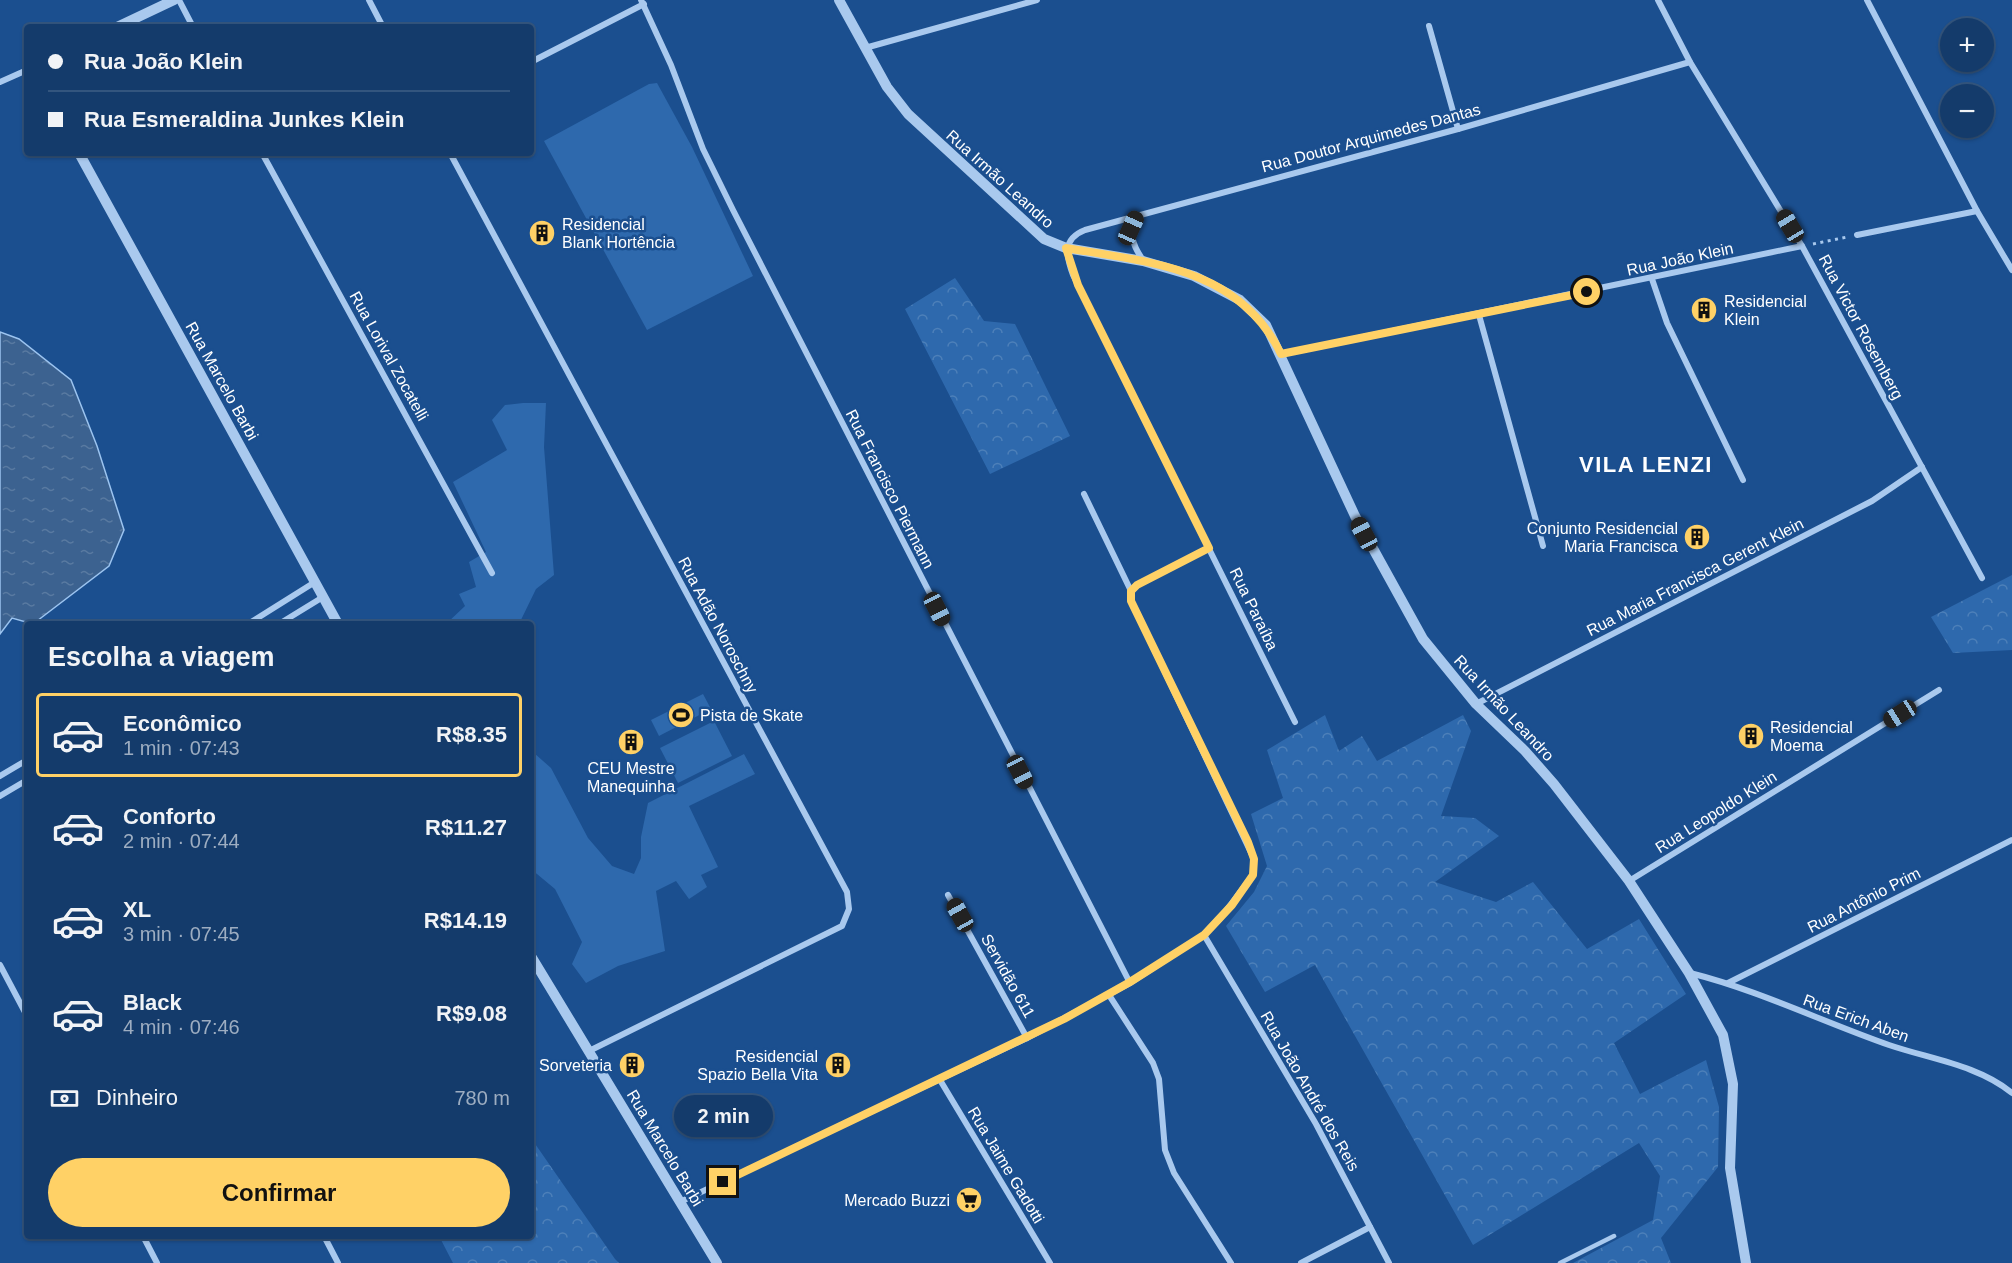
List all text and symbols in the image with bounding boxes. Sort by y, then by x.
map controls [1940,18,1994,138]
button: + [1940,18,1994,72]
text: Rua João Klein [84,49,243,74]
button: − [1940,84,1994,138]
street label: Rua Doutor Arquimedes Dantas [1260,101,1482,175]
text: Rua Esmeraldina Junkes Klein [84,107,404,132]
street label: Rua Irmão Leandro [943,127,1057,232]
car [1773,206,1807,246]
car [1115,208,1147,248]
place label: Residencial Blank Hortência [562,216,675,251]
building icon: Residencial Blank Hortência [527,218,557,248]
street label: Rua João Klein [1625,239,1735,279]
street label: Rua Victor Rosemberg [1816,252,1906,402]
route start [1573,278,1600,305]
street label: Rua Lorival Zocatelli [346,288,432,424]
place label: Residencial Klein [1724,293,1807,328]
building icon: Residencial Klein [1689,295,1719,325]
street label: Rua Marcelo Barbi [182,319,262,443]
street label: Rua Francisco Piermann [842,407,938,571]
district label: VILA LENZI [1579,452,1713,477]
car [1348,514,1380,554]
street label: Rua Maria Francisca Gerent Klein [1584,515,1806,639]
place label: Conjunto Residencial Maria Francisca [1527,520,1678,555]
building icon: Conjunto Residencial Maria Francisca [1682,522,1712,552]
street label: Rua Adão Noroschny [675,554,761,696]
street label: Rua Paraíba [1227,565,1281,653]
car [921,589,953,629]
text: Escolha a viagem [48,642,275,672]
street label: Rua Irmão Leandro [1451,652,1557,764]
car [1880,697,1920,731]
sports icon: Pista de Skate [666,700,696,730]
place label: Pista de Skate [700,707,803,724]
icon: car [51,708,105,762]
text: Econômico [123,711,242,736]
place label: Residencial Moema [1770,719,1853,754]
building icon: Residencial Moema [1736,721,1766,751]
text: R$8.35 [436,722,507,747]
building icon: CEU Mestre Manequinha [616,727,646,757]
text: 1 min · 07:43 [123,737,240,759]
car [1004,752,1036,792]
place label: CEU Mestre Manequinha [587,760,675,795]
street label: Rua Leopoldo Klein [1652,768,1780,856]
icon: car [51,801,105,855]
text: Conforto [123,804,216,829]
text: R$11.27 [425,815,507,840]
text: 2 min · 07:44 [123,830,240,852]
street label: Rua Antônio Prim [1805,864,1923,936]
icon: car [51,894,105,948]
car [943,895,977,935]
text: XL [123,897,151,922]
text: R$14.19 [424,908,507,933]
text: 3 min · 07:45 [123,923,240,945]
street label: Servidão 611 [978,931,1038,1021]
icon: car [51,987,105,1041]
text: Black [123,990,182,1015]
street label: Rua Erich Aben [1801,991,1911,1045]
text: R$9.08 [436,1001,507,1026]
street label: Rua João André dos Reis [1257,1008,1363,1174]
text: 4 min · 07:46 [123,1016,240,1038]
place label: Residencial Spazio Bella Vita [697,1048,818,1083]
building icon: Sorveteria [617,1050,647,1080]
building icon: Residencial Spazio Bella Vita [823,1050,853,1080]
place label: Sorveteria [539,1057,612,1074]
icon: cash [48,1082,81,1115]
text: Dinheiro [96,1085,178,1110]
text: 780 m [454,1087,510,1109]
street label: Rua Marcelo Barbi [624,1087,706,1209]
callout: 2 min [674,1095,772,1137]
street label: Rua Jaime Gadotti [965,1104,1047,1226]
text: 2 min [697,1105,750,1127]
button: Confirmar [48,1158,510,1227]
route end [709,1168,736,1195]
supermarket icon: Mercado Buzzi [954,1185,984,1215]
place label: Mercado Buzzi [844,1192,950,1209]

